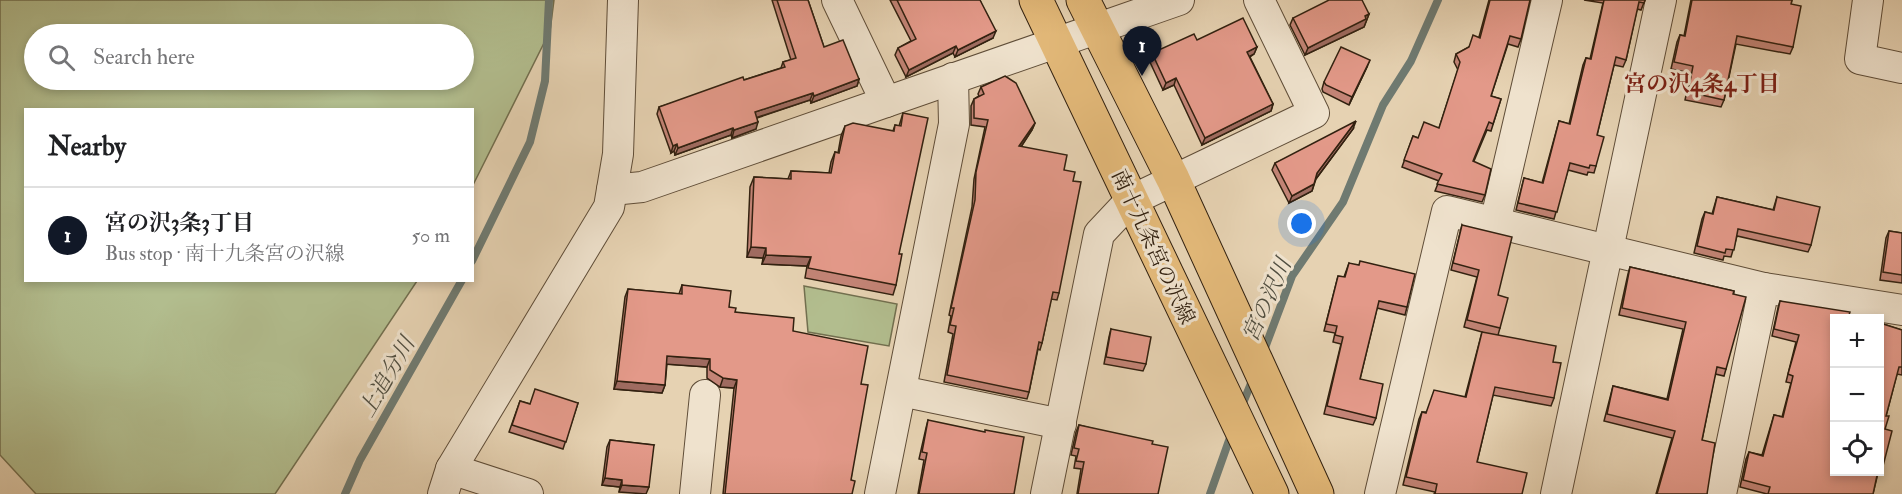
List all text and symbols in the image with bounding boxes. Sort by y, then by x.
search box [24,24,474,90]
pin: 1 [1122,26,1162,76]
icon: search [45,41,78,74]
text: Search here [93,43,195,71]
district label: 宮の沢4条4丁目 [1624,70,1780,98]
text: Nearby [48,131,126,163]
street label: 南十九条宮の沢線 [1105,165,1201,329]
text: 宮の沢3条3丁目 [105,209,254,237]
your location [1287,209,1316,238]
text: 1 [64,223,71,248]
text: 50 m [411,223,450,248]
text: Bus stop · 南十九条宮の沢線 [105,241,345,266]
water label: 宮の沢川 [1236,252,1298,346]
map controls [1830,314,1884,476]
button: + [1830,314,1884,368]
water label: 上追分川 [353,330,422,422]
button: − [1830,368,1884,422]
button: locate [1830,422,1884,476]

